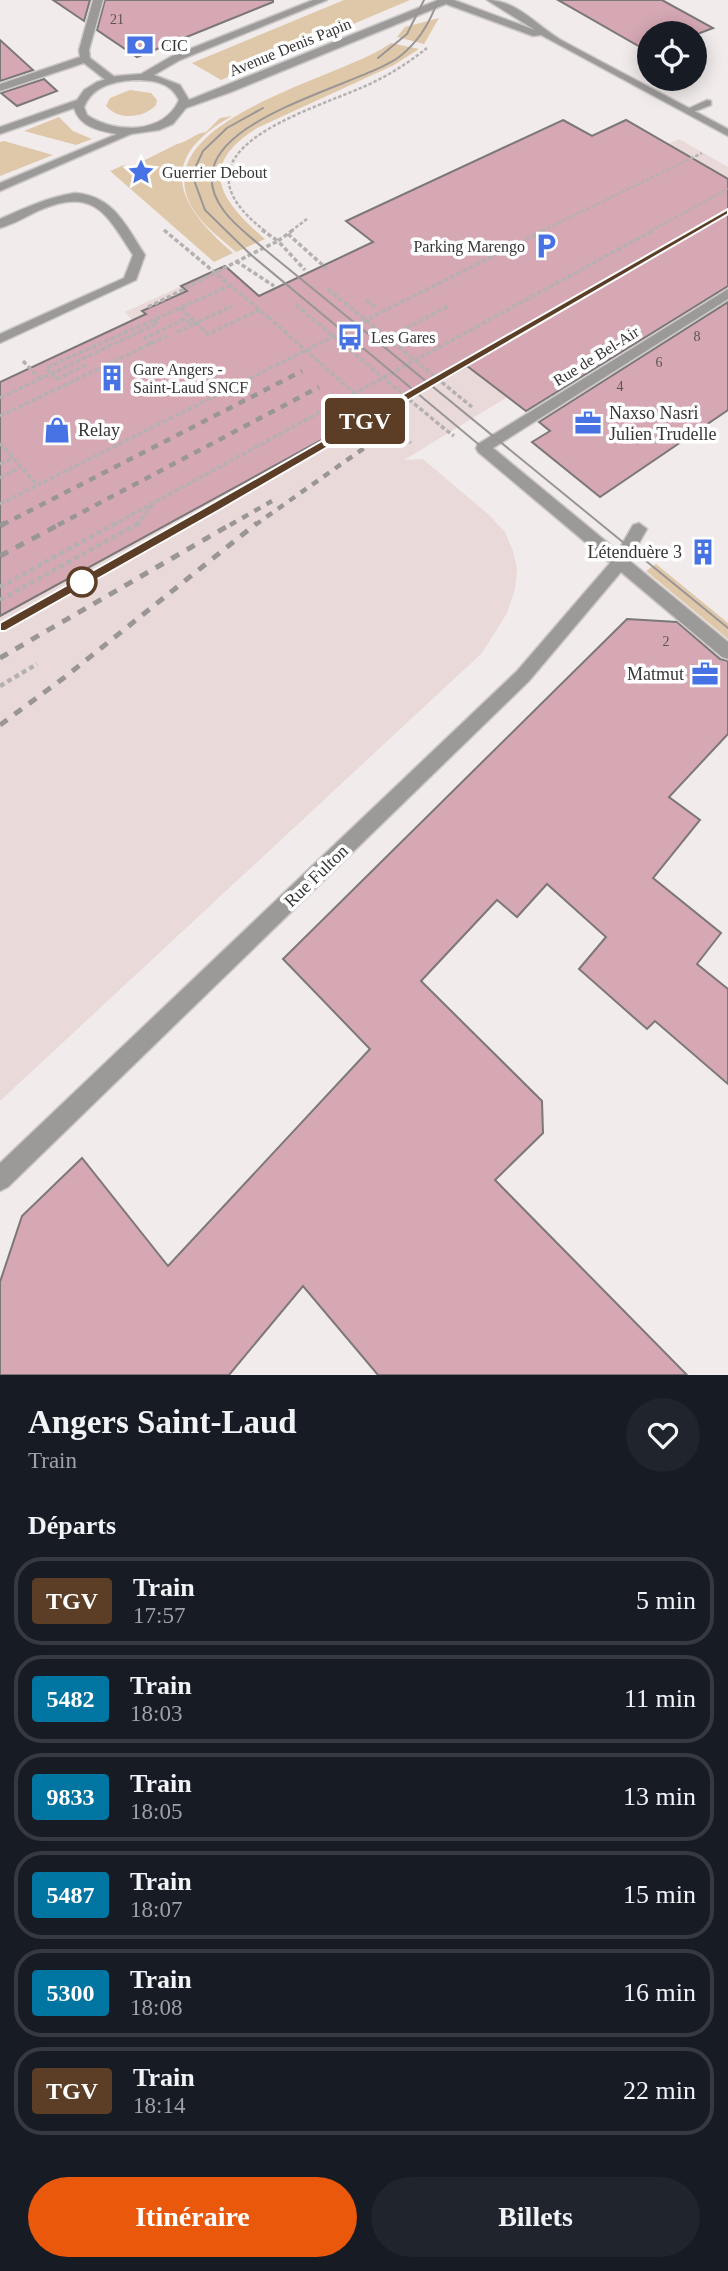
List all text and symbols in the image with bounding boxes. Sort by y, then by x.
house number: 21 [110,12,124,27]
street label: Avenue Denis Papin [226,15,354,80]
map controls [637,21,707,91]
button: locate [637,21,707,91]
bank icon: CIC [125,30,155,60]
place label: CIC [161,37,188,54]
place icon: Guerrier Debout [126,157,156,187]
place label: Guerrier Debout [162,164,268,181]
parking icon: Parking Marengo [531,231,561,261]
place label: Parking Marengo [413,238,525,256]
bus stop icon: Les Gares [335,322,365,352]
street label: Rue de Bel-Air [550,323,643,389]
place label: Les Gares [371,329,435,346]
house number: 8 [694,329,701,344]
house number: 6 [656,355,663,370]
place label: Gare Angers - Saint-Laud SNCF [133,361,248,396]
building icon: Gare Angers - Saint-Laud SNCF [97,363,127,393]
house number: 4 [617,379,624,394]
line badge: TGV [325,398,405,444]
place label: Naxso Nasri Julien Trudelle [609,403,717,444]
text: TGV [339,408,391,434]
office icon: Naxso Nasri Julien Trudelle [573,408,603,438]
shop icon: Relay [42,415,72,445]
place label: Relay [78,420,120,440]
building icon: Létenduère 3 [688,537,718,567]
place label: Létenduère 3 [588,542,682,562]
unlabelled marker [67,567,97,597]
house number: 2 [663,634,670,649]
office icon: Matmut [690,659,720,689]
place label: Matmut [627,664,684,684]
street label: Rue Fulton [280,841,352,911]
button: heart [626,1398,700,1472]
text: Angers Saint-Laud [28,1404,297,1440]
text: Train [28,1448,77,1473]
text: Départs [28,1511,116,1540]
text: Train [133,1573,195,1602]
text: 5 min [636,1586,696,1615]
text: TGV [46,1588,98,1614]
text: 17:57 [133,1603,185,1628]
text: Train [130,1671,192,1700]
text: 11 min [624,1684,696,1713]
text: 5482 [47,1686,95,1712]
text: 18:03 [130,1701,182,1726]
text: Train [130,1769,192,1798]
text: 13 min [623,1782,696,1811]
text: 9833 [47,1784,95,1810]
text: 18:05 [130,1799,182,1824]
text: Train [130,1867,192,1896]
text: 15 min [623,1880,696,1909]
text: 5487 [47,1882,95,1908]
text: 18:07 [130,1897,182,1922]
text: Train [130,1965,192,1994]
text: 16 min [623,1978,696,2007]
text: 5300 [47,1980,95,2006]
text: 18:08 [130,1995,182,2020]
text: Train [133,2063,195,2092]
text: 22 min [623,2076,696,2105]
text: TGV [46,2078,98,2104]
text: 18:14 [133,2093,185,2118]
button: Itinéraire [28,2177,357,2257]
button: Billets [371,2177,700,2257]

